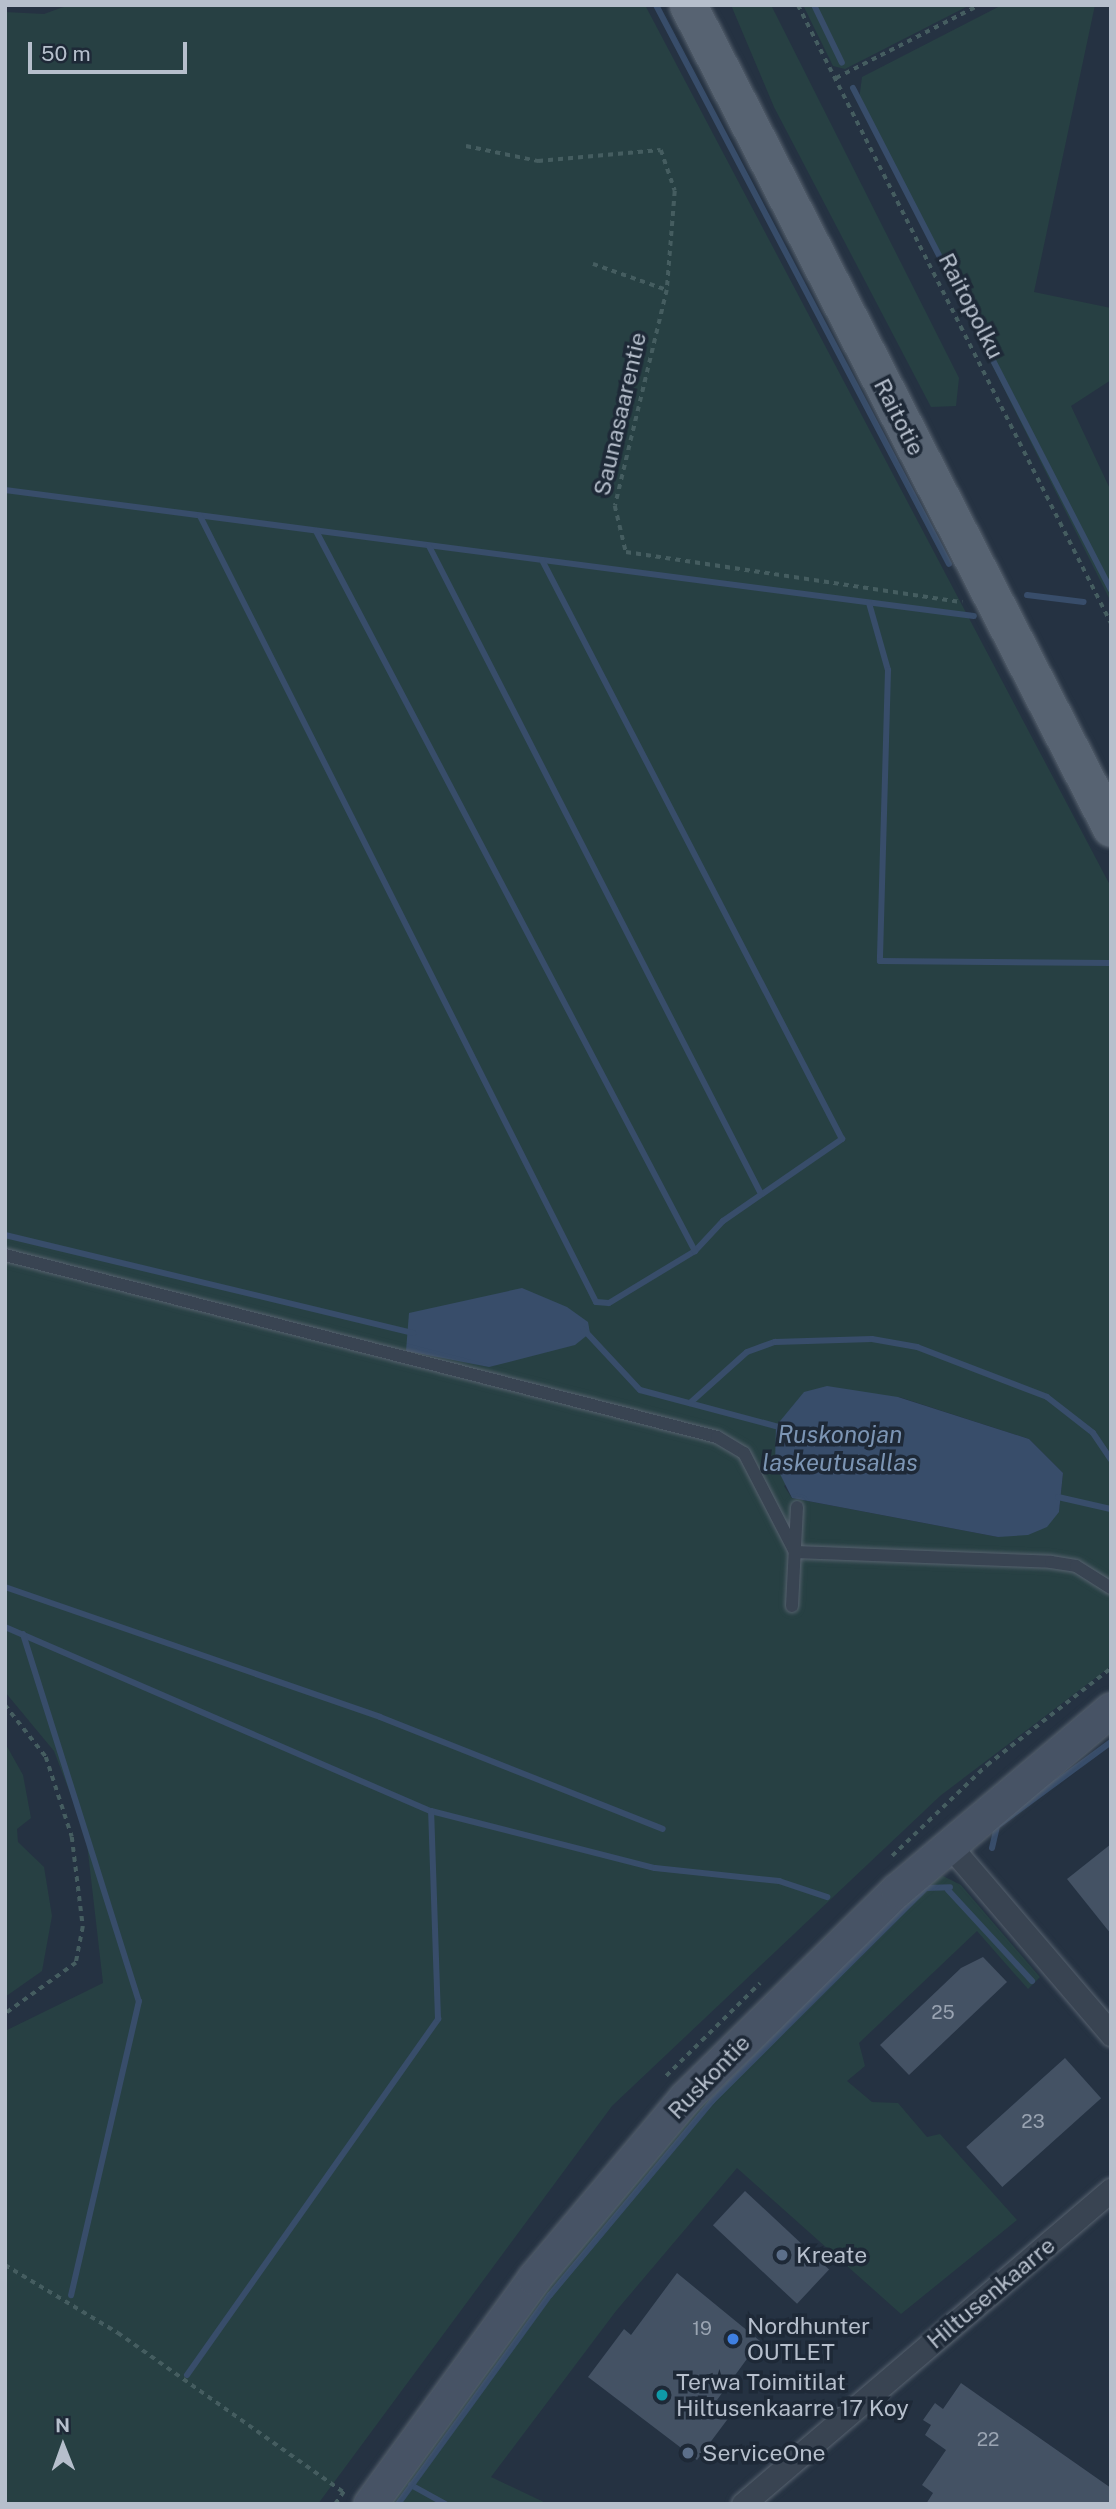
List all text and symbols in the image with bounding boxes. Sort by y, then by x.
scale bar [32,28,191,72]
text: 50 m [41,41,91,66]
street label: Raitopolku [933,249,1009,363]
street label: Saunasaarentie [588,330,652,498]
street label: Raitotie [868,374,930,460]
water label: Ruskonojan laskeutusallas [762,1421,918,1477]
house number: 25 [931,2002,955,2024]
street label: Ruskontie [662,2029,756,2125]
house number: 23 [1021,2111,1045,2133]
street label: Hiltusenkaarre [921,2231,1061,2355]
place label: Kreate [796,2241,867,2269]
marker: Kreate [774,2247,790,2263]
place label: Nordhunter OUTLET [747,2312,870,2366]
house number: 19 [692,2318,712,2340]
marker: Nordhunter OUTLET [725,2331,741,2347]
place label: Terwa Toimitilat Hiltusenkaarre 17 Koy [676,2368,909,2422]
marker: Terwa Toimitilat Hiltusenkaarre 17 Koy [654,2387,670,2403]
north arrow [28,2411,98,2481]
text: N [55,2414,70,2436]
house number: 22 [977,2429,999,2451]
place label: ServiceOne [702,2439,826,2467]
marker: ServiceOne [680,2445,696,2461]

